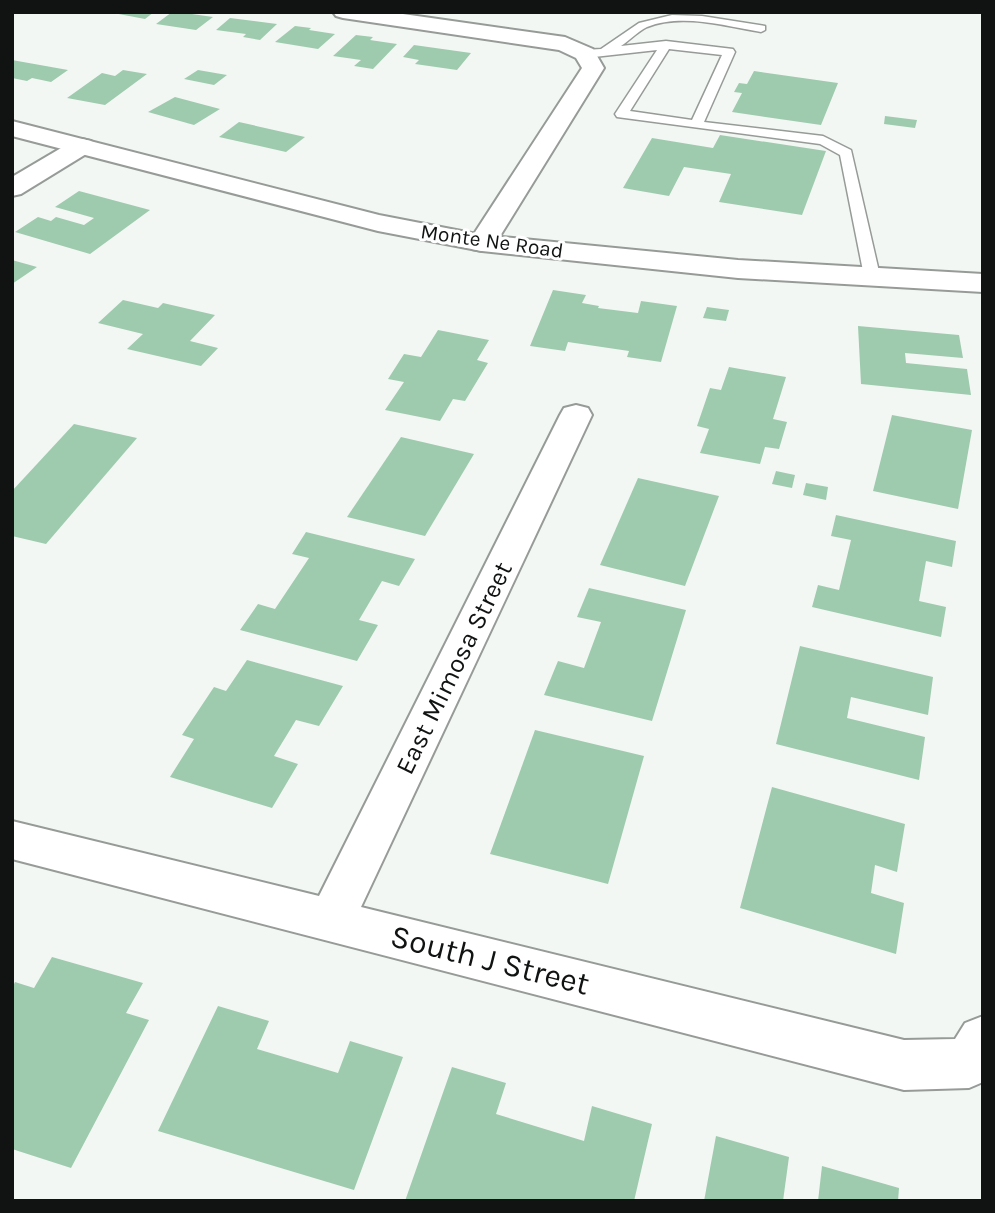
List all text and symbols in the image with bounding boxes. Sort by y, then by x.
street label: Monte Ne Road [419,219,565,263]
street label: East Mimosa Street [389,557,519,779]
street label: South J Street [387,917,593,1003]

